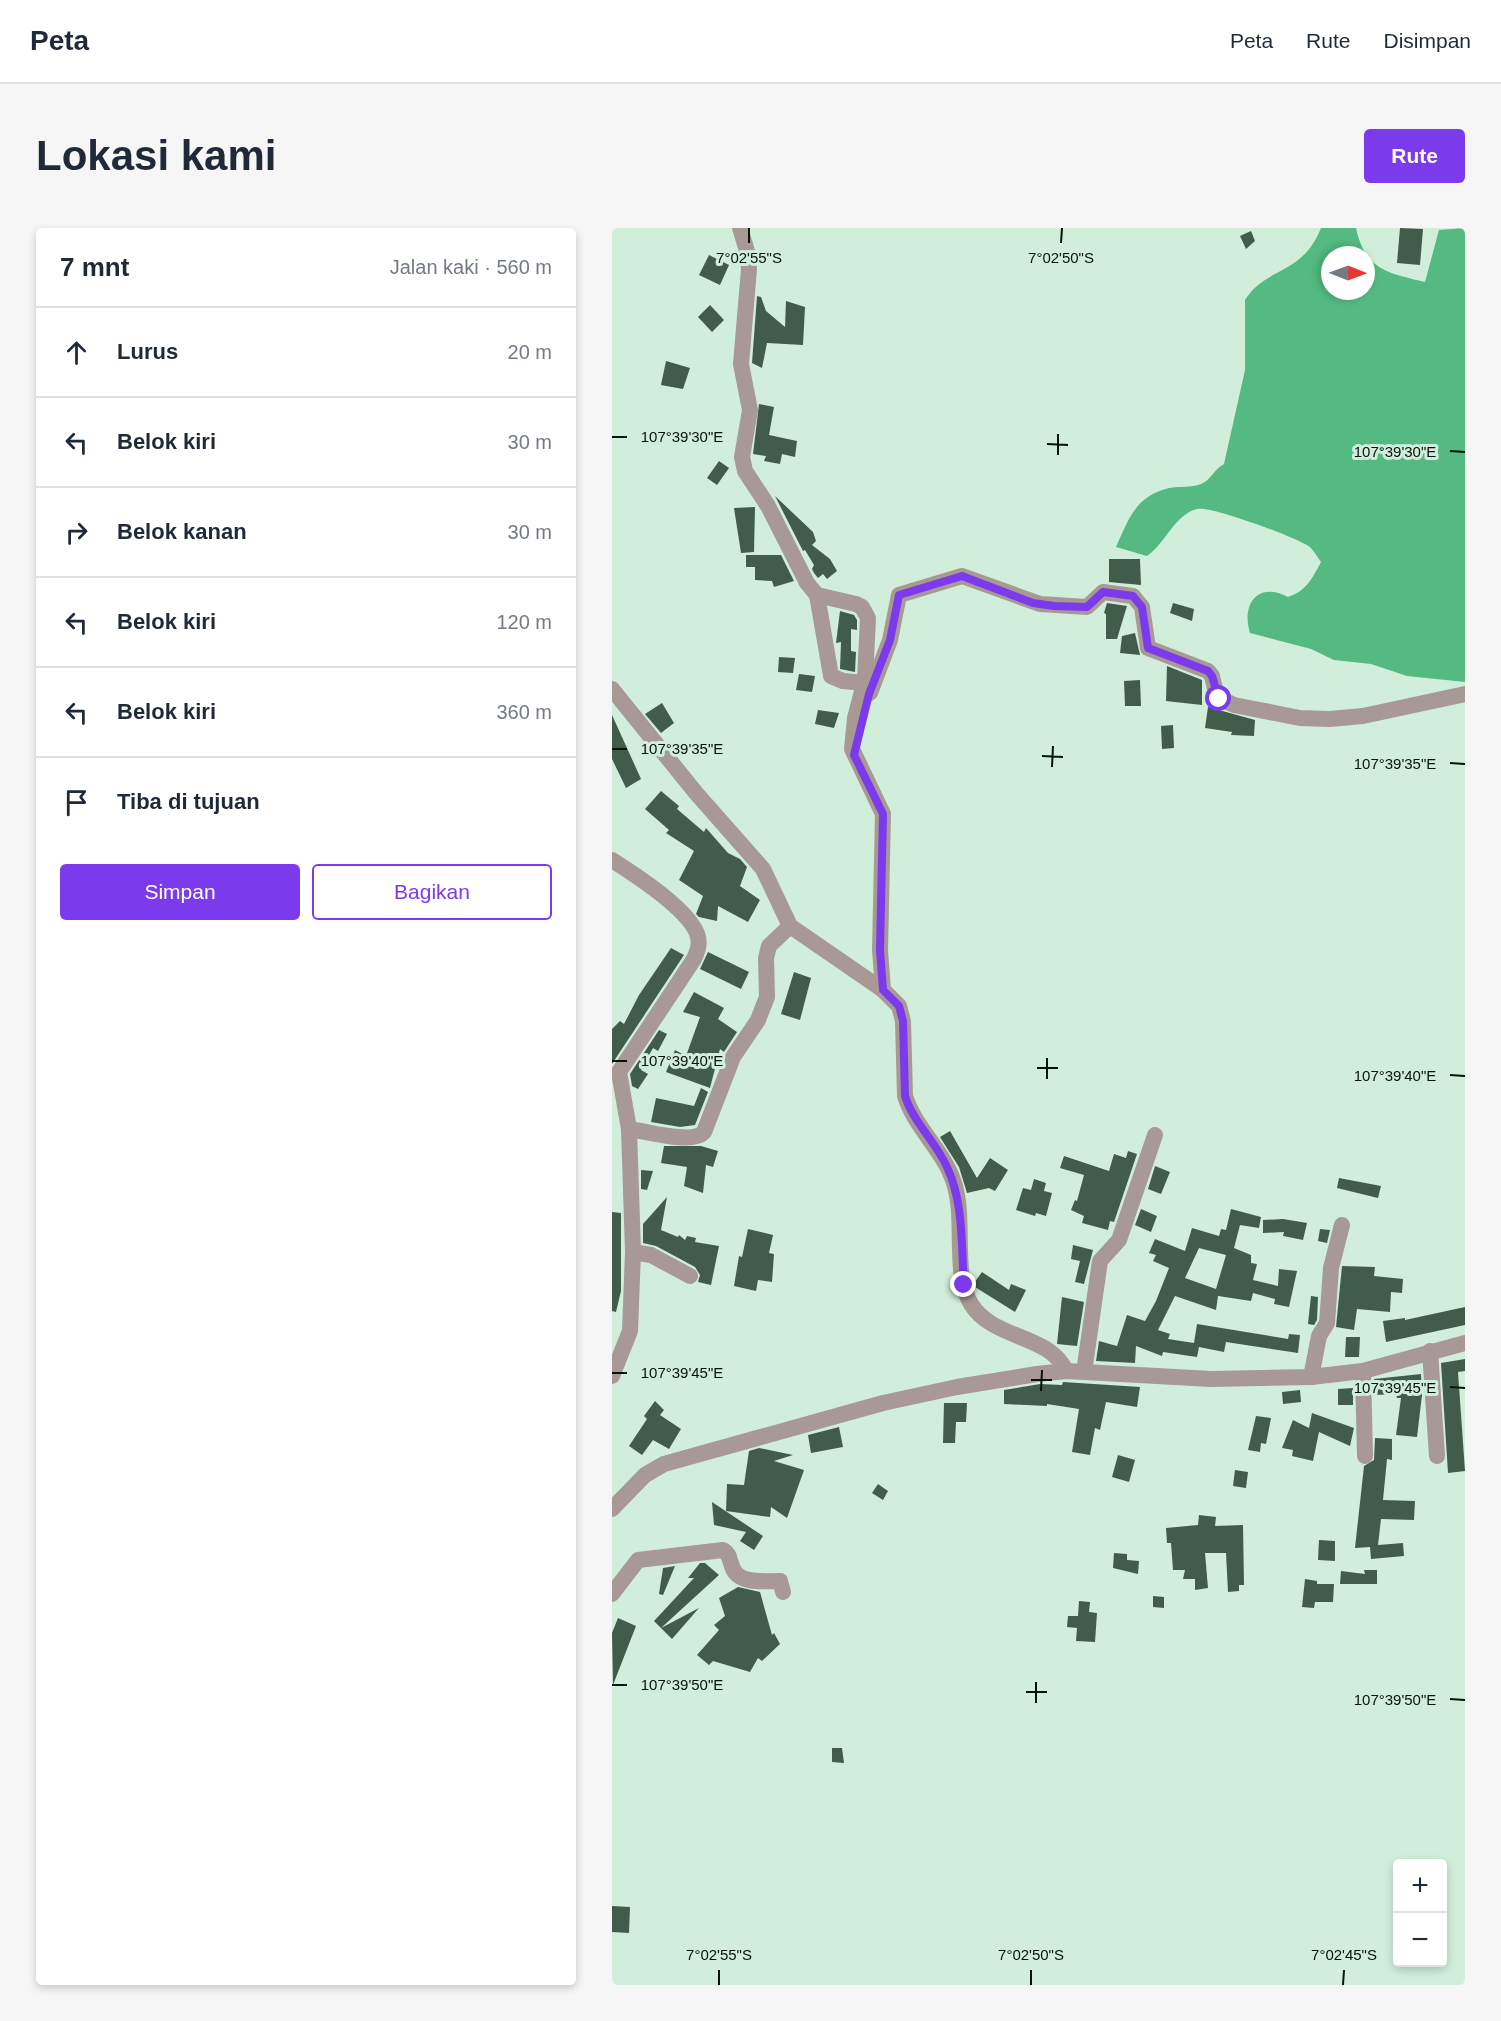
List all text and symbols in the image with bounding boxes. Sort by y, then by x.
text: Peta [30,25,89,56]
text: Peta [1230,29,1273,52]
text: Rute [1306,29,1350,52]
text: Disimpan [1383,29,1471,52]
button: Rute [1364,129,1465,183]
text: Lokasi kami [36,132,276,179]
north arrow [1321,246,1375,300]
text: 7°02'55"S [716,249,782,266]
text: 7°02'50"S [1028,249,1094,266]
text: 7 mnt [60,252,129,282]
text: Jalan kaki · 560 m [390,256,552,278]
icon: ahead [60,336,93,369]
text: Lurus [117,339,178,364]
text: 20 m [508,341,552,363]
icon: left [60,426,93,459]
text: 107°39'30"E [641,428,723,445]
text: Belok kiri [117,429,216,454]
text: 30 m [508,431,552,453]
text: 107°39'30"E [1354,443,1436,460]
icon: right [60,516,93,549]
text: Belok kanan [117,519,247,544]
text: 30 m [508,521,552,543]
icon: left [60,606,93,639]
text: Belok kiri [117,609,216,634]
text: 120 m [496,611,552,633]
route start [1205,685,1231,711]
icon: left [60,696,93,729]
text: Belok kiri [117,699,216,724]
text: 360 m [496,701,552,723]
text: 107°39'35"E [641,740,723,757]
text: 107°39'35"E [1354,755,1436,772]
icon: arrive [60,786,93,819]
text: Tiba di tujuan [117,789,260,814]
button: Simpan [60,864,300,920]
button: Bagikan [312,864,552,920]
text: 107°39'40"E [641,1052,723,1069]
text: 107°39'40"E [1354,1067,1436,1084]
route end [950,1271,976,1297]
text: 107°39'45"E [641,1364,723,1381]
text: 107°39'45"E [1354,1379,1436,1396]
text: 107°39'50"E [641,1676,723,1693]
text: 107°39'50"E [1354,1691,1436,1708]
map controls [1393,1859,1447,1967]
button: + [1393,1859,1447,1913]
button: − [1393,1913,1447,1967]
text: 7°02'55"S [686,1946,752,1963]
text: 7°02'50"S [998,1946,1064,1963]
text: 7°02'45"S [1311,1946,1377,1963]

